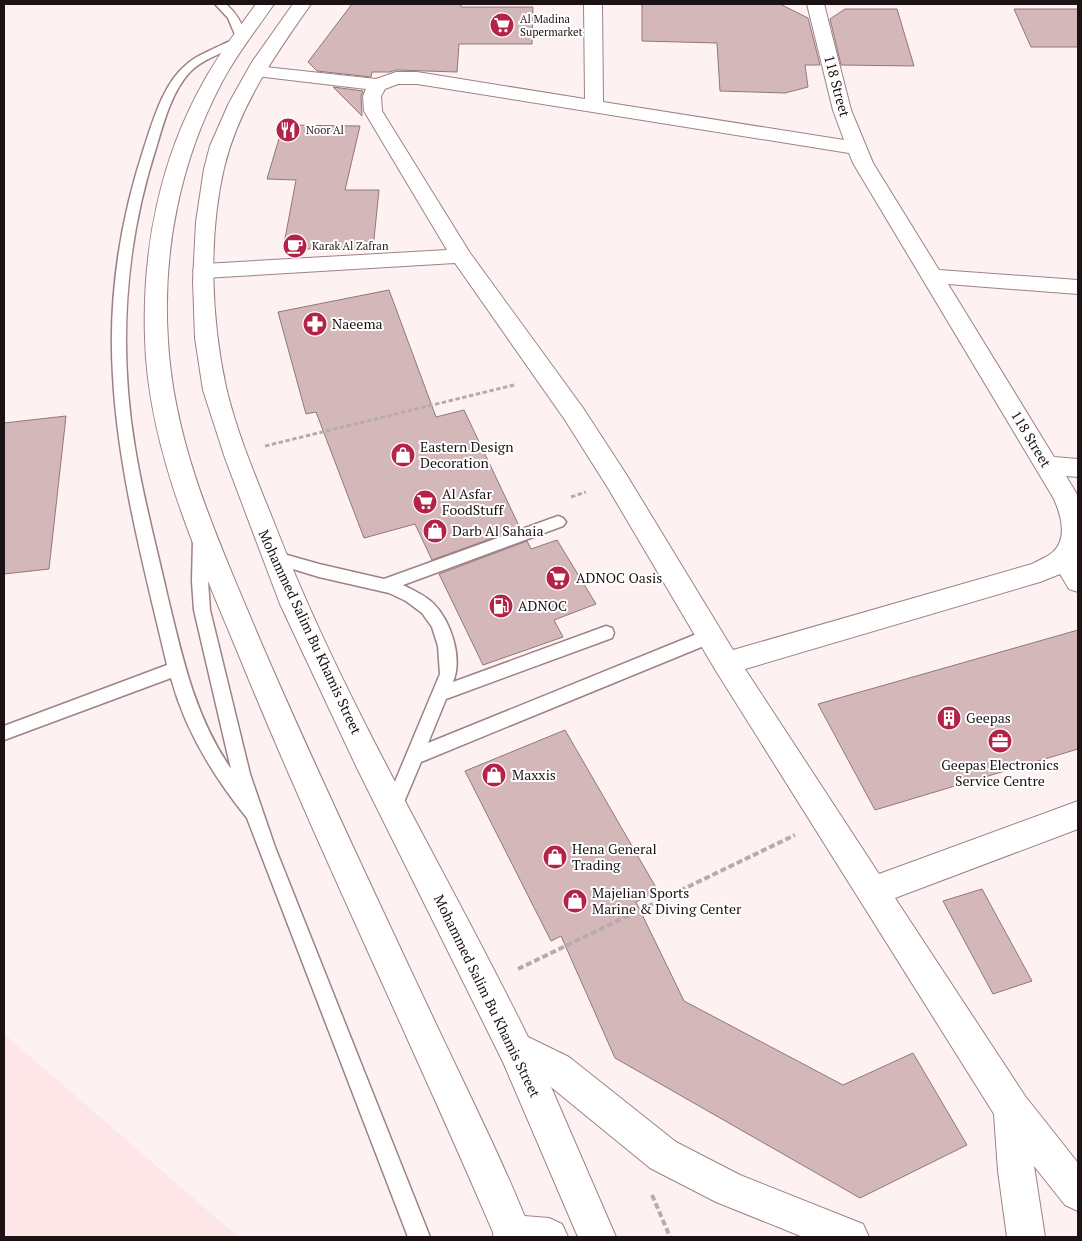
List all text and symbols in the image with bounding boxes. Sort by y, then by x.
supermarket icon: Al Madina Supermarket [489,12,515,38]
place label: Al Madina Supermarket [520,12,583,39]
street label: 118 Street [820,53,855,120]
restaurant icon: Noor Al [275,117,301,143]
place label: Noor Al [306,123,344,137]
cafe icon: Karak Al Zafran [282,233,308,259]
place label: Karak Al Zafran [312,239,389,253]
pharmacy icon: Naeema [302,311,328,337]
place label: Naeema [332,314,383,333]
street label: 118 Street [1007,407,1056,471]
place label: Eastern Design Decoration [420,437,514,472]
shop icon: Eastern Design Decoration [390,442,416,468]
place label: Al Asfar FoodStuff [442,484,504,519]
supermarket icon: Al Asfar FoodStuff [412,489,438,515]
shop icon: Darb Al Sahaia [422,518,448,544]
place label: Darb Al Sahaia [452,521,543,540]
street label: Mohammed Salim Bu Khamis Street [255,526,367,738]
supermarket icon: ADNOC Oasis [545,565,571,591]
place label: ADNOC Oasis [576,568,662,587]
fuel station icon: ADNOC [488,593,514,619]
place label: ADNOC [518,596,567,615]
building icon: Geepas [936,705,962,731]
place label: Geepas [966,708,1011,727]
office icon: Geepas Electronics Service Centre [987,728,1013,754]
place label: Geepas Electronics Service Centre [941,755,1059,790]
shop icon: Maxxis [481,762,507,788]
place label: Maxxis [512,765,556,784]
place label: Hena General Trading [572,839,657,874]
shop icon: Hena General Trading [542,844,568,870]
place label: Majelian Sports Marine & Diving Center [592,883,742,918]
shop icon: Majelian Sports Marine & Diving Center [562,888,588,914]
street label: Mohammed Salim Bu Khamis Street [430,891,545,1101]

